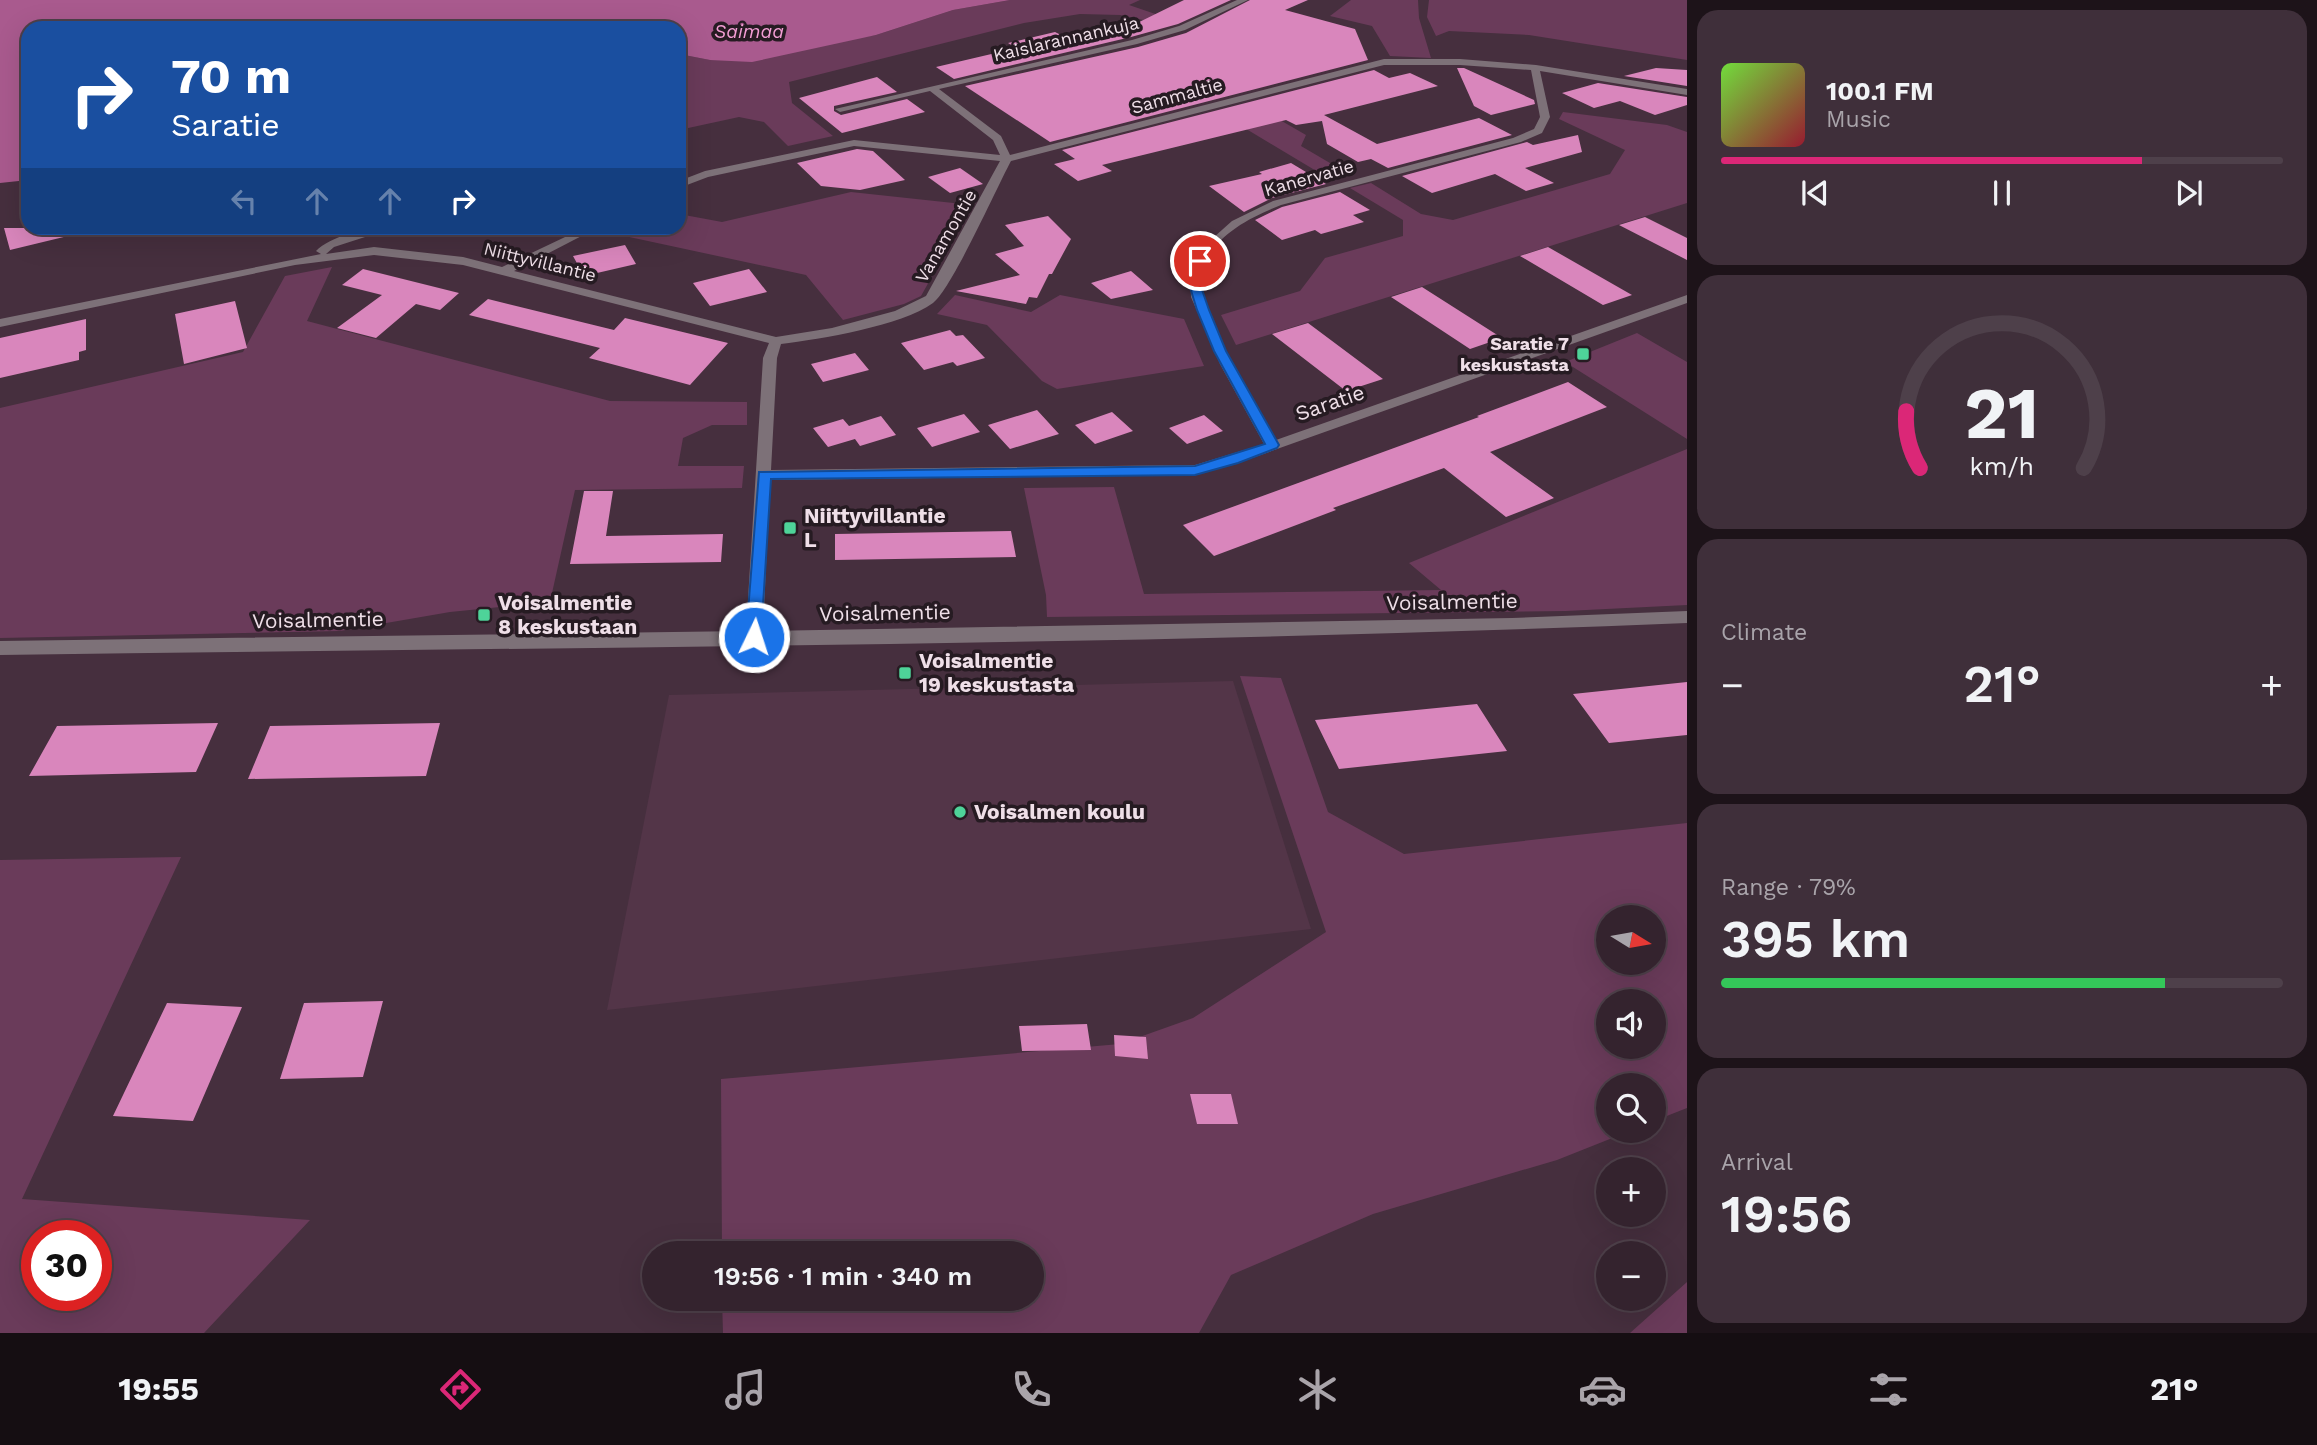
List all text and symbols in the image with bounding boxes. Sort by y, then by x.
street label: Kaislarannankuja [991,12,1141,65]
water label: Saimaa [714,20,784,43]
text: 70 m [171,47,291,105]
icon: right [56,49,147,140]
street label: Sammaltie [1129,73,1225,118]
text: 100.1 FM [1826,76,1934,106]
text: Saratie [171,106,280,144]
text: Music [1826,106,1891,133]
street label: Kanervatie [1262,155,1356,200]
icon: previous [1796,174,1834,212]
icon: pause [1983,174,2021,212]
icon: next [2170,174,2208,212]
icon: left [225,182,263,220]
icon: ahead [298,182,336,220]
icon: ahead [371,182,409,220]
icon: right [444,182,482,220]
street label: Vanamontie [911,186,981,286]
pin [1170,231,1230,291]
street label: Niittyvillantie [482,237,598,286]
icon: arrive [1181,242,1219,280]
place label: Saratie 7 keskustasta [1460,333,1570,375]
marker: Saratie 7 keskustasta [1575,346,1591,362]
text: 21 [1965,370,2039,456]
street label: Saratie [1292,379,1368,426]
text: km/h [1970,452,2034,481]
place label: Niittyvillantie L [804,503,946,552]
marker: Niittyvillantie L [782,520,798,536]
street label: Voisalmentie [1386,588,1518,615]
place label: Voisalmentie 8 keskustaan [498,590,637,639]
street label: Voisalmentie [819,599,951,626]
position arrow [717,600,791,674]
street label: Voisalmentie [252,606,384,633]
marker: Voisalmentie 8 keskustaan [476,607,492,623]
text: Climate [1721,619,1807,646]
place label: Voisalmentie 19 keskustasta [919,648,1075,697]
text: 21° [1963,654,2041,715]
text: − [1721,663,1744,707]
text: + [2260,663,2283,707]
marker: Voisalmentie 19 keskustasta [897,665,913,681]
place label: Voisalmen koulu [974,799,1145,824]
marker: Voisalmen koulu [952,804,968,820]
text: Range · 79% [1721,874,1856,901]
north arrow [1596,905,1666,975]
map controls [1596,905,1666,1311]
text: 395 km [1721,909,1910,970]
button: sound [1596,989,1666,1059]
button: search [1596,1073,1666,1143]
text: Arrival [1721,1149,1793,1176]
button: + [1596,1157,1666,1227]
text: 19:56 [1721,1184,1852,1245]
speed limit sign: 30 [21,1220,112,1311]
button: − [1596,1241,1666,1311]
text: 19:56 · 1 min · 340 m [714,1261,972,1291]
icon: directions [436,1365,485,1414]
icon: music [721,1365,770,1414]
icon: phone [1007,1365,1056,1414]
icon: climate [1293,1365,1342,1414]
icon: car [1578,1365,1627,1414]
icon: filters [1864,1365,1913,1414]
text: 19:55 [118,1370,199,1408]
text: 21° [2150,1370,2199,1408]

